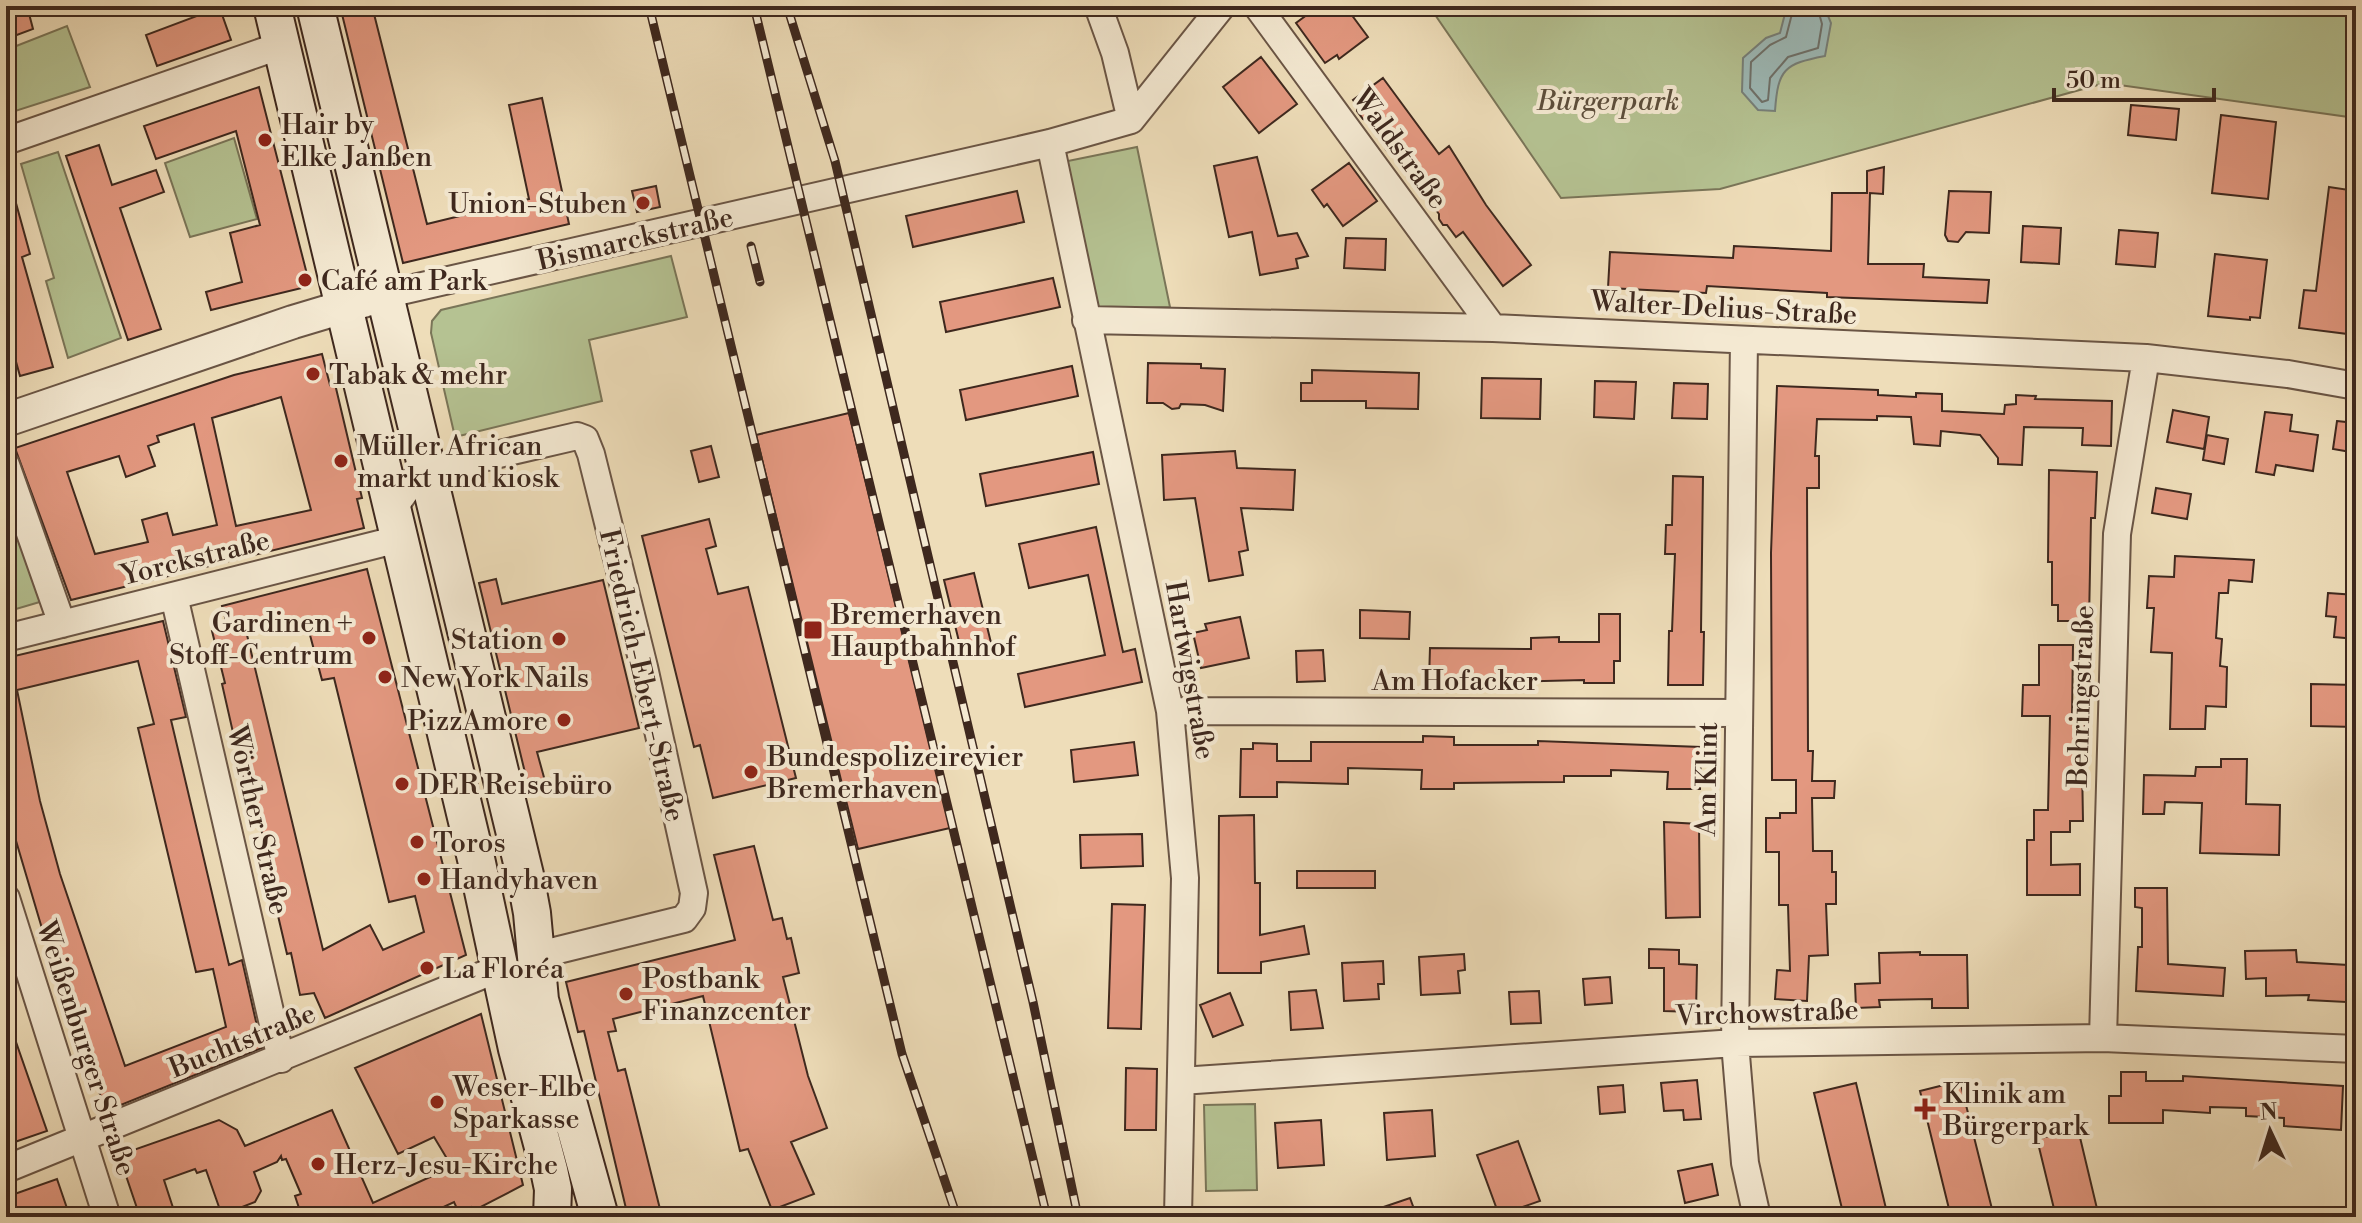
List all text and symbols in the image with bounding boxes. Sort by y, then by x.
scale bar [2054,52,2214,102]
text: 50 m [2066,66,2121,96]
street label: Waldstraße [1344,81,1455,216]
park label: Bürgerpark [1536,84,1679,119]
place label: Hair by Elke Janßen [281,108,433,175]
marker: Hair by Elke Janßen [256,131,274,149]
place label: Union-Stuben [448,187,627,222]
marker: Union-Stuben [634,194,652,212]
street label: Bismarckstraße [533,200,737,279]
place label: Café am Park [321,264,488,299]
marker: Café am Park [296,271,314,289]
street label: Walter-Delius-Straße [1589,284,1858,333]
place label: Tabak & mehr [329,358,507,393]
marker: Tabak & mehr [304,365,322,383]
place label: Müller African markt und kiosk [357,429,560,496]
marker: Müller African markt und kiosk [332,452,350,470]
street label: Yorckstraße [115,523,273,594]
street label: Friedrich-Ebert-Straße [591,525,692,825]
street label: Hartwigstraße [1157,578,1222,762]
place label: Bremerhaven Hauptbahnhof [830,598,1017,665]
street label: Behringstraße [2061,604,2102,789]
place label: Gardinen + Stoff-Centrum [169,606,353,673]
marker: Bremerhaven Hauptbahnhof [802,619,824,641]
place label: Station [451,623,543,658]
marker: Gardinen + Stoff-Centrum [360,629,378,647]
marker: Station [550,630,568,648]
place label: New York Nails [401,661,589,696]
street label: Am Hofacker [1371,664,1538,699]
marker: New York Nails [376,668,394,686]
place label: PizzAmore [407,704,548,739]
marker: PizzAmore [555,711,573,729]
street label: Wörther Straße [219,721,296,918]
street label: Am Klint [1689,722,1726,837]
place label: Bundespolizeirevier Bremerhaven [766,740,1023,807]
marker: Bundespolizeirevier Bremerhaven [742,763,760,781]
place label: DER Reisebüro [418,768,613,803]
marker: DER Reisebüro [393,775,411,793]
place label: Toros [433,826,506,861]
marker: Toros [408,833,426,851]
place label: Handyhaven [440,863,598,898]
marker: Handyhaven [415,870,433,888]
street label: Weißenburger Straße [28,916,143,1180]
place label: La Floréa [443,952,565,987]
marker: La Floréa [418,959,436,977]
place label: Postbank Finanzcenter [642,962,811,1029]
marker: Postbank Finanzcenter [617,985,635,1003]
street label: Virchowstraße [1674,993,1859,1034]
street label: Buchtstraße [163,996,321,1087]
place label: Weser-Elbe Sparkasse [452,1070,596,1137]
place label: Klinik am Bürgerpark [1942,1077,2090,1144]
north arrow [2230,1091,2310,1171]
marker: Weser-Elbe Sparkasse [428,1093,446,1111]
marker: Klinik am Bürgerpark [1914,1098,1936,1120]
text: N [2259,1098,2279,1127]
place label: Herz-Jesu-Kirche [334,1148,558,1183]
marker: Herz-Jesu-Kirche [309,1155,327,1173]

